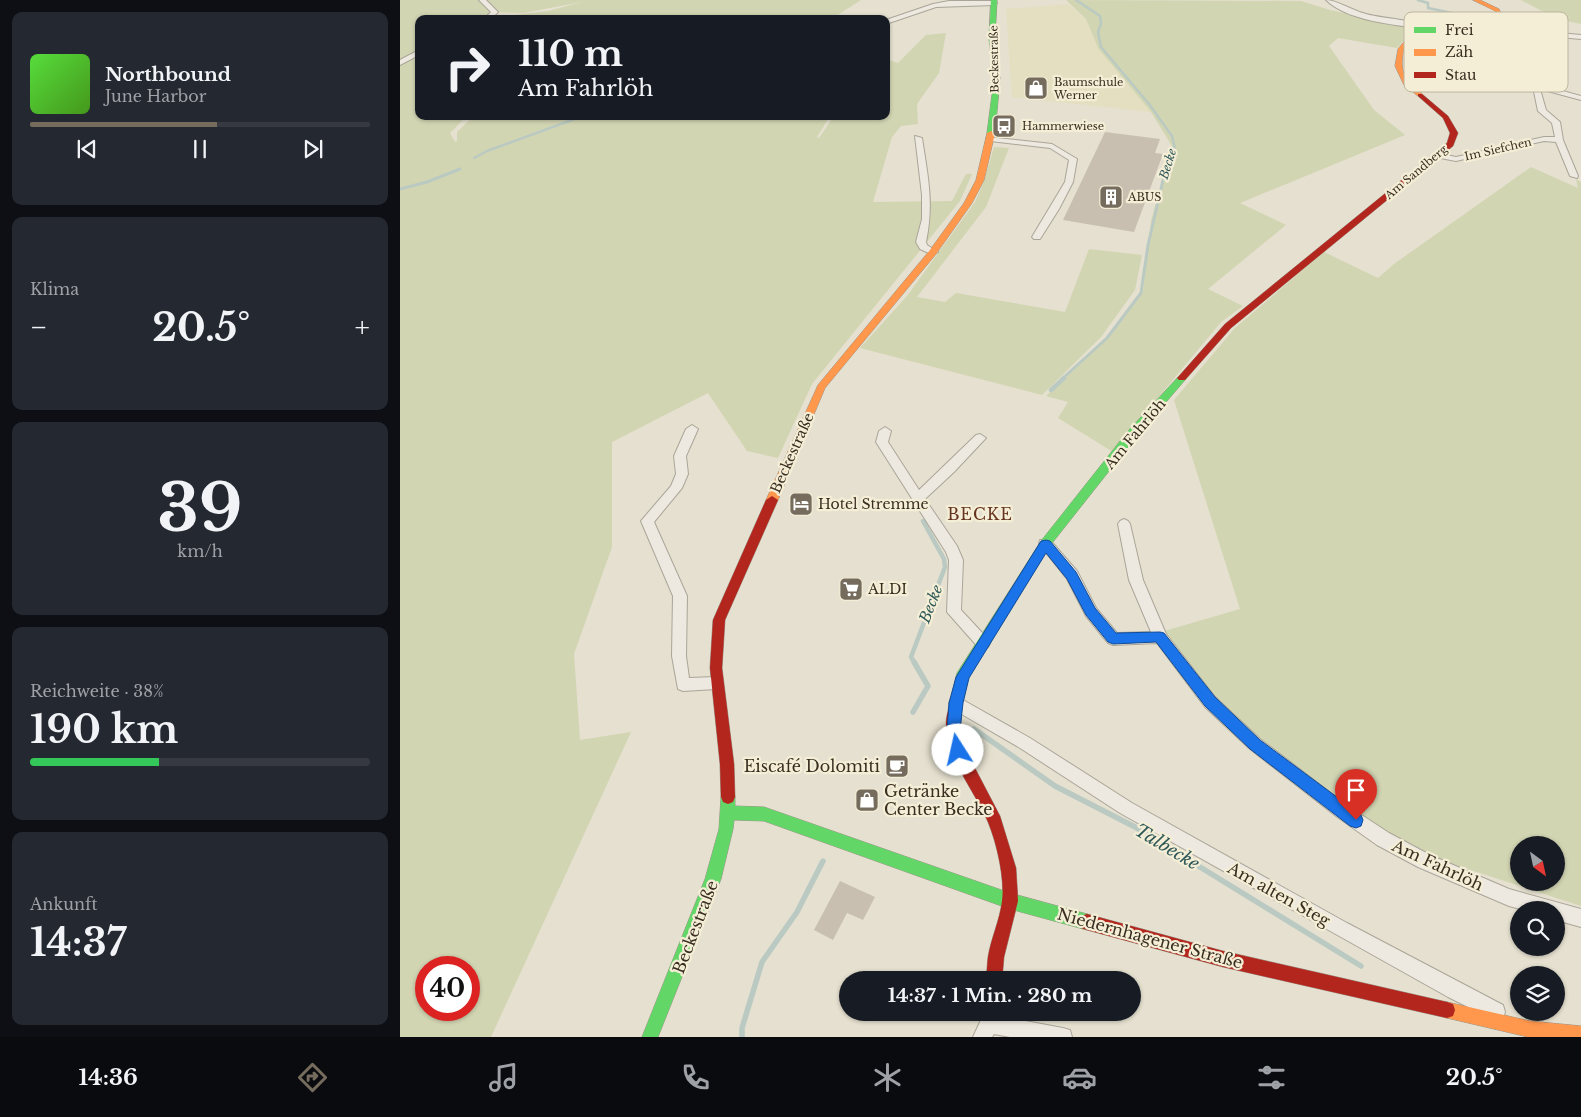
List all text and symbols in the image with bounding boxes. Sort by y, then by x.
legend [1404,12,1568,92]
text: Frei [1445,21,1474,39]
street label: Beckestraße [986,25,1002,93]
text: 110 m [518,32,623,75]
icon: right [435,35,500,100]
text: Zäh [1445,43,1474,61]
text: Northbound [105,63,231,86]
text: Stau [1445,66,1477,84]
text: Am Fahrlöh [518,75,653,102]
shop icon: Baumschule Werner [1023,75,1049,101]
place label: Baumschule Werner [1053,75,1123,102]
text: June Harbor [105,86,206,106]
bus stop icon: Hammerwiese [991,113,1017,139]
place label: Hammerwiese [1022,119,1104,133]
street label: Im Siefchen [1463,134,1533,164]
icon: previous [73,135,101,163]
icon: pause [186,135,214,163]
icon: next [299,135,327,163]
street label: Am Sandberg [1381,142,1450,203]
water label: Becke [1156,146,1179,182]
building icon: ABUS [1098,184,1124,210]
place label: ABUS [1127,190,1161,204]
text: Klima [30,279,79,299]
text: 20.5° [152,304,250,351]
text: − [30,310,48,345]
text: + [355,310,370,345]
street label: Am Fahrlöh [1100,395,1170,474]
street label: Beckestraße [766,410,818,496]
text: 39 [157,468,243,549]
hotel icon: Hotel Stremme [788,491,814,517]
place label: Hotel Stremme [818,495,928,513]
district label: BECKE [947,504,1013,524]
text: km/h [177,541,223,561]
supermarket icon: ALDI [838,576,864,602]
place label: ALDI [867,580,907,598]
water label: Becke [914,582,946,626]
text: Reichweite · 38% [30,681,164,701]
text: 190 km [30,706,178,753]
position arrow [931,723,983,775]
cafe icon: Eiscafé Dolomiti [884,753,910,779]
place label: Eiscafé Dolomiti [744,756,881,776]
pin [1335,769,1377,820]
icon: arrive [1342,776,1370,804]
place label: Getränke Center Becke [884,781,993,819]
shop icon: Getränke Center Becke [854,787,880,813]
water label: Talbecke [1131,819,1203,875]
street label: Am Fahrlöh [1388,835,1487,895]
north arrow [1510,836,1565,891]
map controls [1510,836,1565,1021]
street label: Am alten Steg [1223,857,1334,931]
street label: Beckestraße [668,878,722,976]
text: Ankunft [30,894,98,914]
button: search [1510,901,1565,956]
street label: Niedernhagener Straße [1055,904,1245,972]
text: 14:37 [30,919,126,966]
speed limit sign: 40 [415,956,480,1021]
button: layers [1510,966,1565,1021]
text: 14:37 · 1 Min. · 280 m [888,984,1092,1007]
icon: directions [295,1060,330,1095]
icon: music [486,1060,521,1095]
icon: phone [678,1060,713,1095]
icon: climate [870,1060,905,1095]
icon: car [1062,1060,1097,1095]
icon: filters [1254,1060,1289,1095]
text: 14:36 [78,1064,138,1091]
text: 20.5° [1446,1064,1503,1091]

